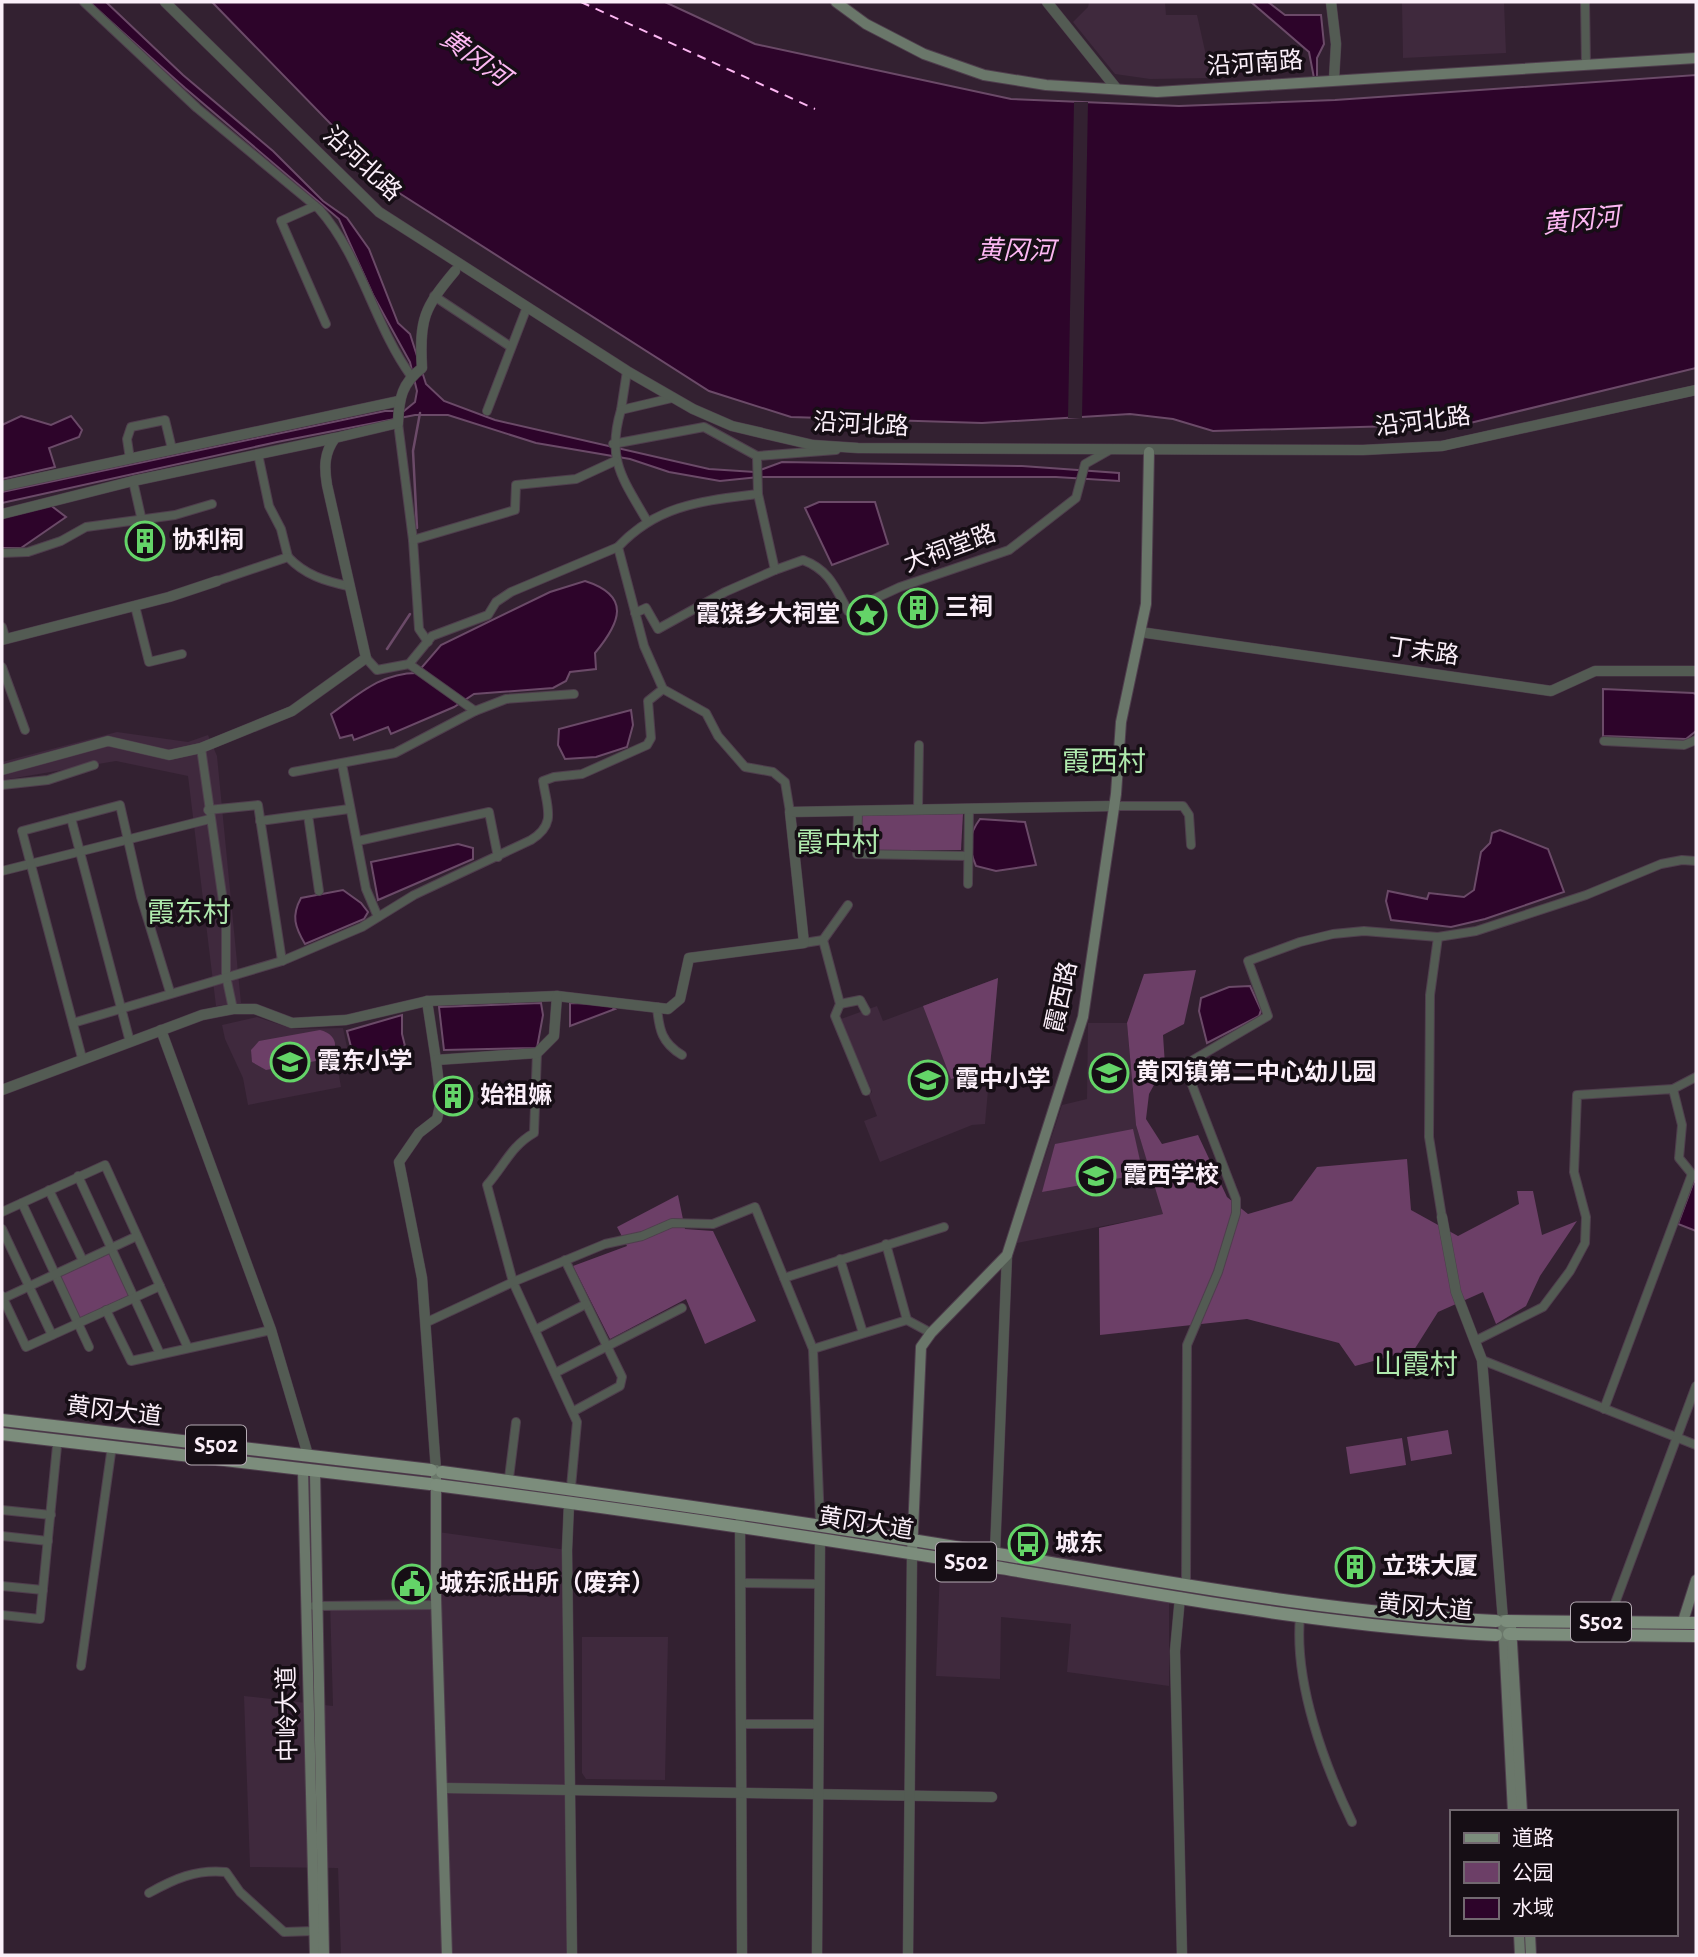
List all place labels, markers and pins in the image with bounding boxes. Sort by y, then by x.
building icon: 协利祠 [124,520,166,562]
place label: 协利祠 [172,527,244,553]
building icon: 三祠 [897,587,939,629]
place icon: 霞饶乡大祠堂 [846,594,888,636]
place label: 三祠 [945,594,993,620]
place label: 霞饶乡大祠堂 [696,601,840,627]
school or university icon: 霞东小学 [269,1041,311,1083]
place label: 霞东小学 [317,1048,413,1074]
school or university icon: 黄冈镇第二中心幼儿园 [1088,1052,1130,1094]
school or university icon: 霞中小学 [907,1059,949,1101]
place label: 黄冈镇第二中心幼儿园 [1136,1059,1376,1085]
place label: 霞中小学 [955,1066,1051,1092]
building icon: 始祖嫲 [432,1075,474,1117]
place label: 始祖嫲 [480,1082,552,1108]
school or university icon: 霞西学校 [1075,1155,1117,1197]
place label: 霞西学校 [1123,1162,1219,1188]
bus stop icon: 城东 [1007,1523,1049,1565]
place label: 城东 [1055,1530,1103,1556]
building icon: 立珠大厦 [1334,1546,1376,1588]
place label: 立珠大厦 [1382,1553,1478,1579]
public building icon: 城东派出所（废弃） [391,1563,433,1605]
place label: 城东派出所（废弃） [439,1570,655,1596]

